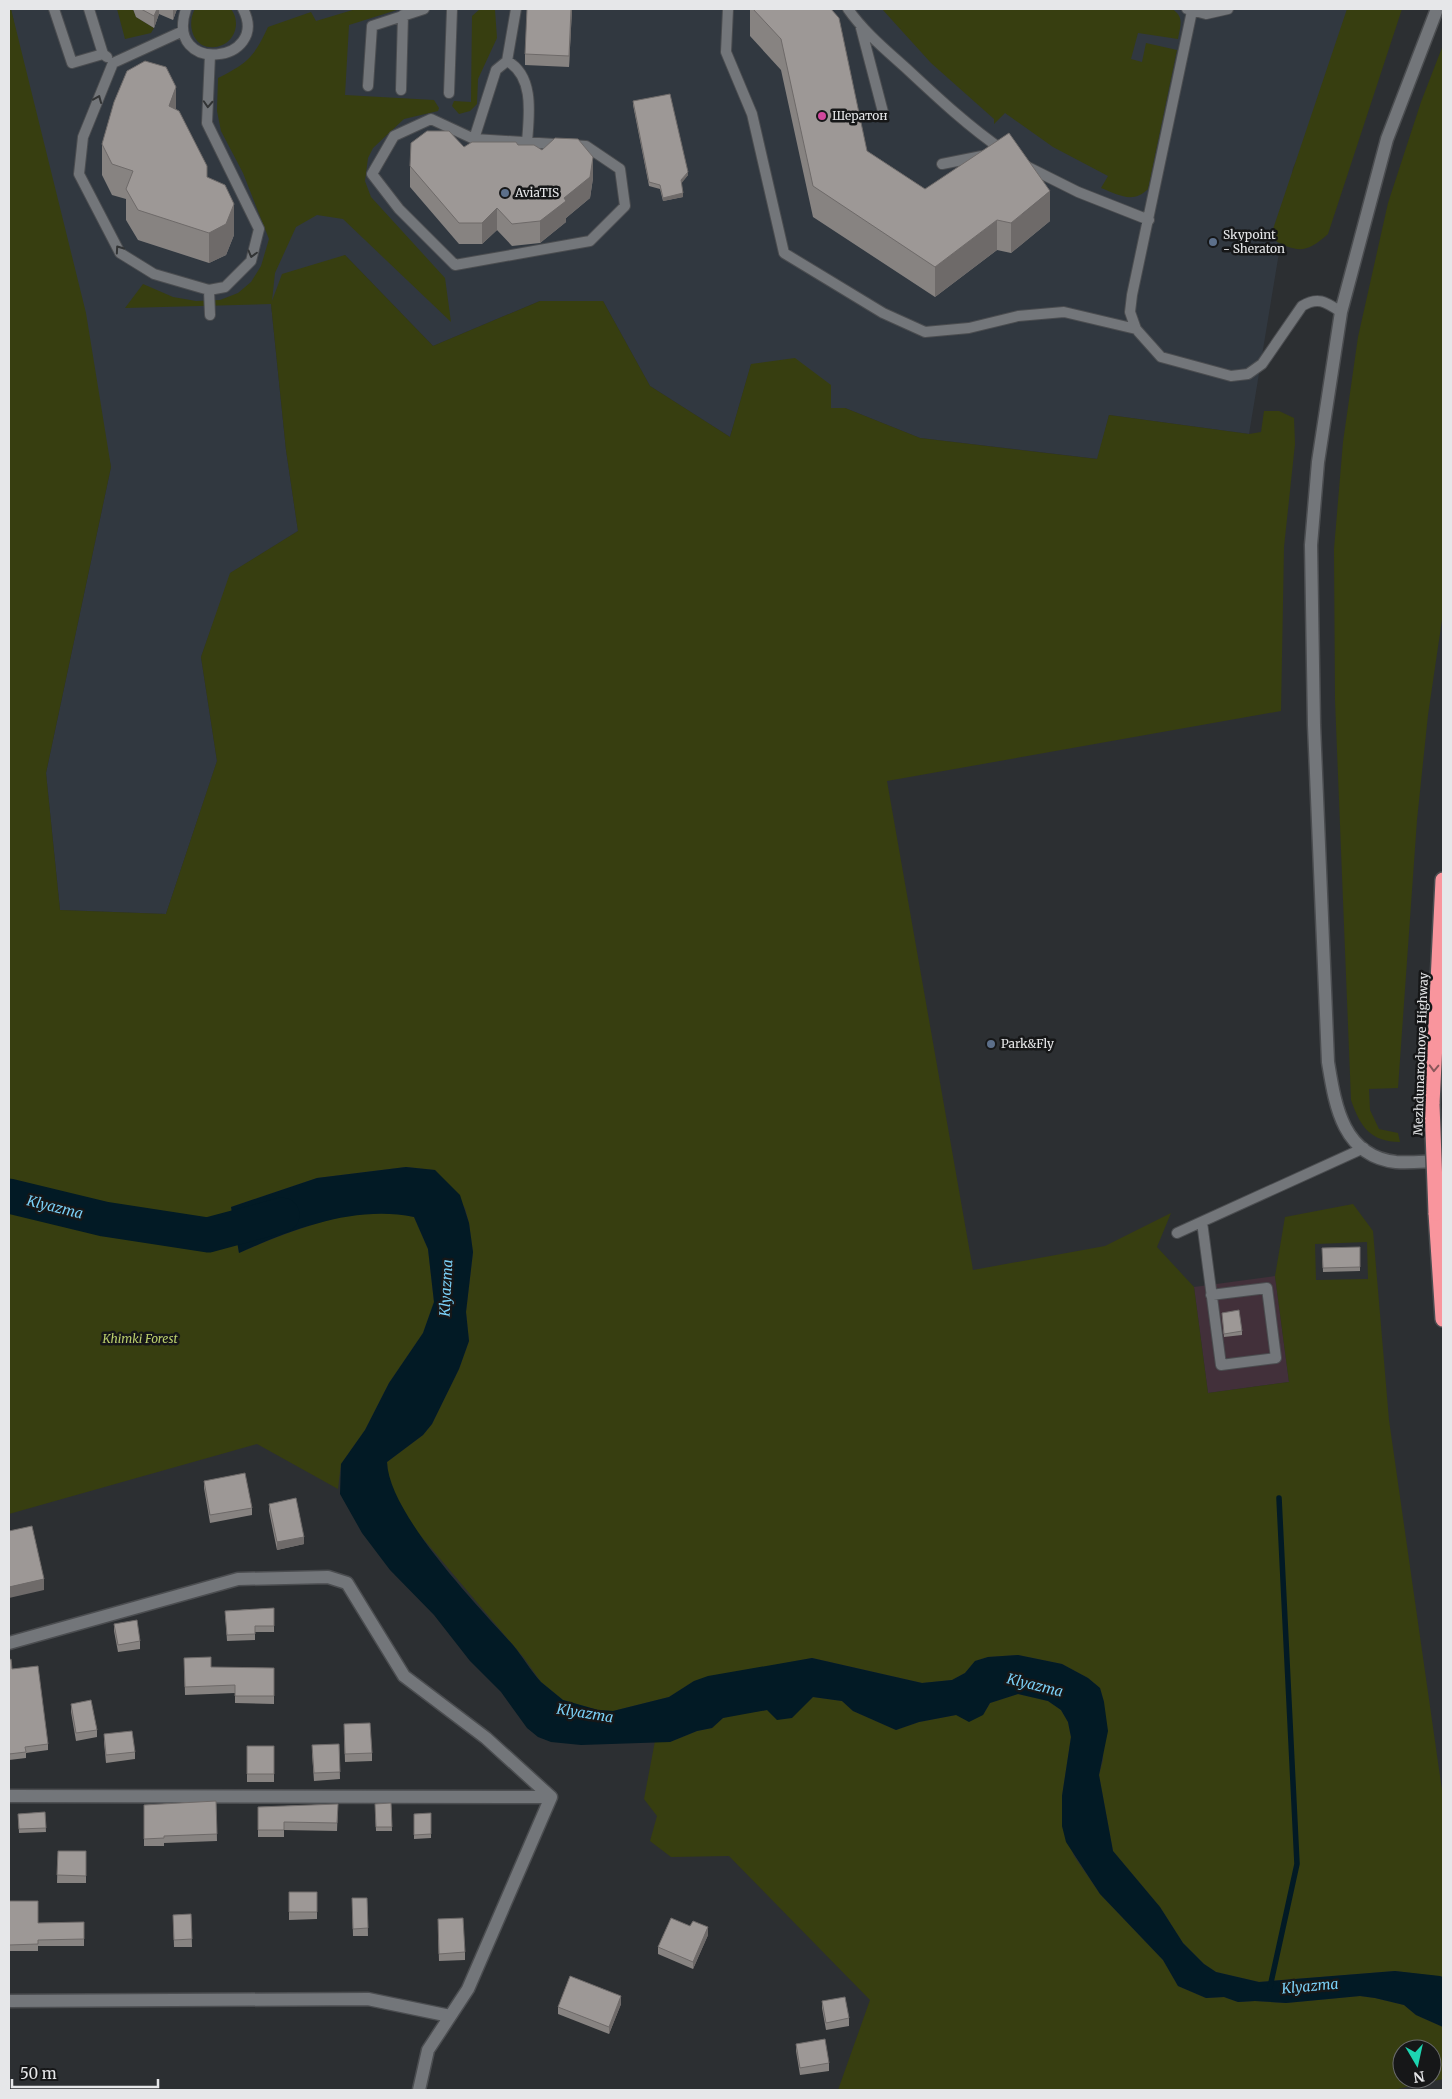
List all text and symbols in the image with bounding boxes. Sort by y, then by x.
one-way arrow [92,95,103,104]
one-way arrow [202,100,213,108]
place label: Шератон [832,108,887,123]
marker: Шератон [816,110,828,122]
place label: AviaTIS [514,185,559,200]
marker: AviaTIS [499,187,511,199]
place label: Skypoint - Sheraton [1223,227,1285,256]
marker: Skypoint - Sheraton [1207,236,1219,248]
one-way arrow [116,245,125,254]
one-way arrow [248,249,258,257]
street label: Mezhdunarodnoye Highway [1410,972,1431,1136]
place label: Park&Fly [1001,1036,1054,1051]
marker: Park&Fly [985,1038,997,1050]
one-way arrow [1428,1064,1439,1072]
water label: Klyazma [24,1191,85,1223]
water label: Klyazma [435,1259,456,1318]
park label: Khimki Forest [101,1331,178,1346]
water label: Klyazma [1004,1669,1065,1701]
water label: Klyazma [554,1699,615,1726]
water label: Klyazma [1280,1975,1339,1998]
north arrow [1392,2039,1442,2089]
scale bar [12,2056,159,2088]
text: 50 m [20,2064,57,2083]
text: N [1412,2067,1426,2087]

